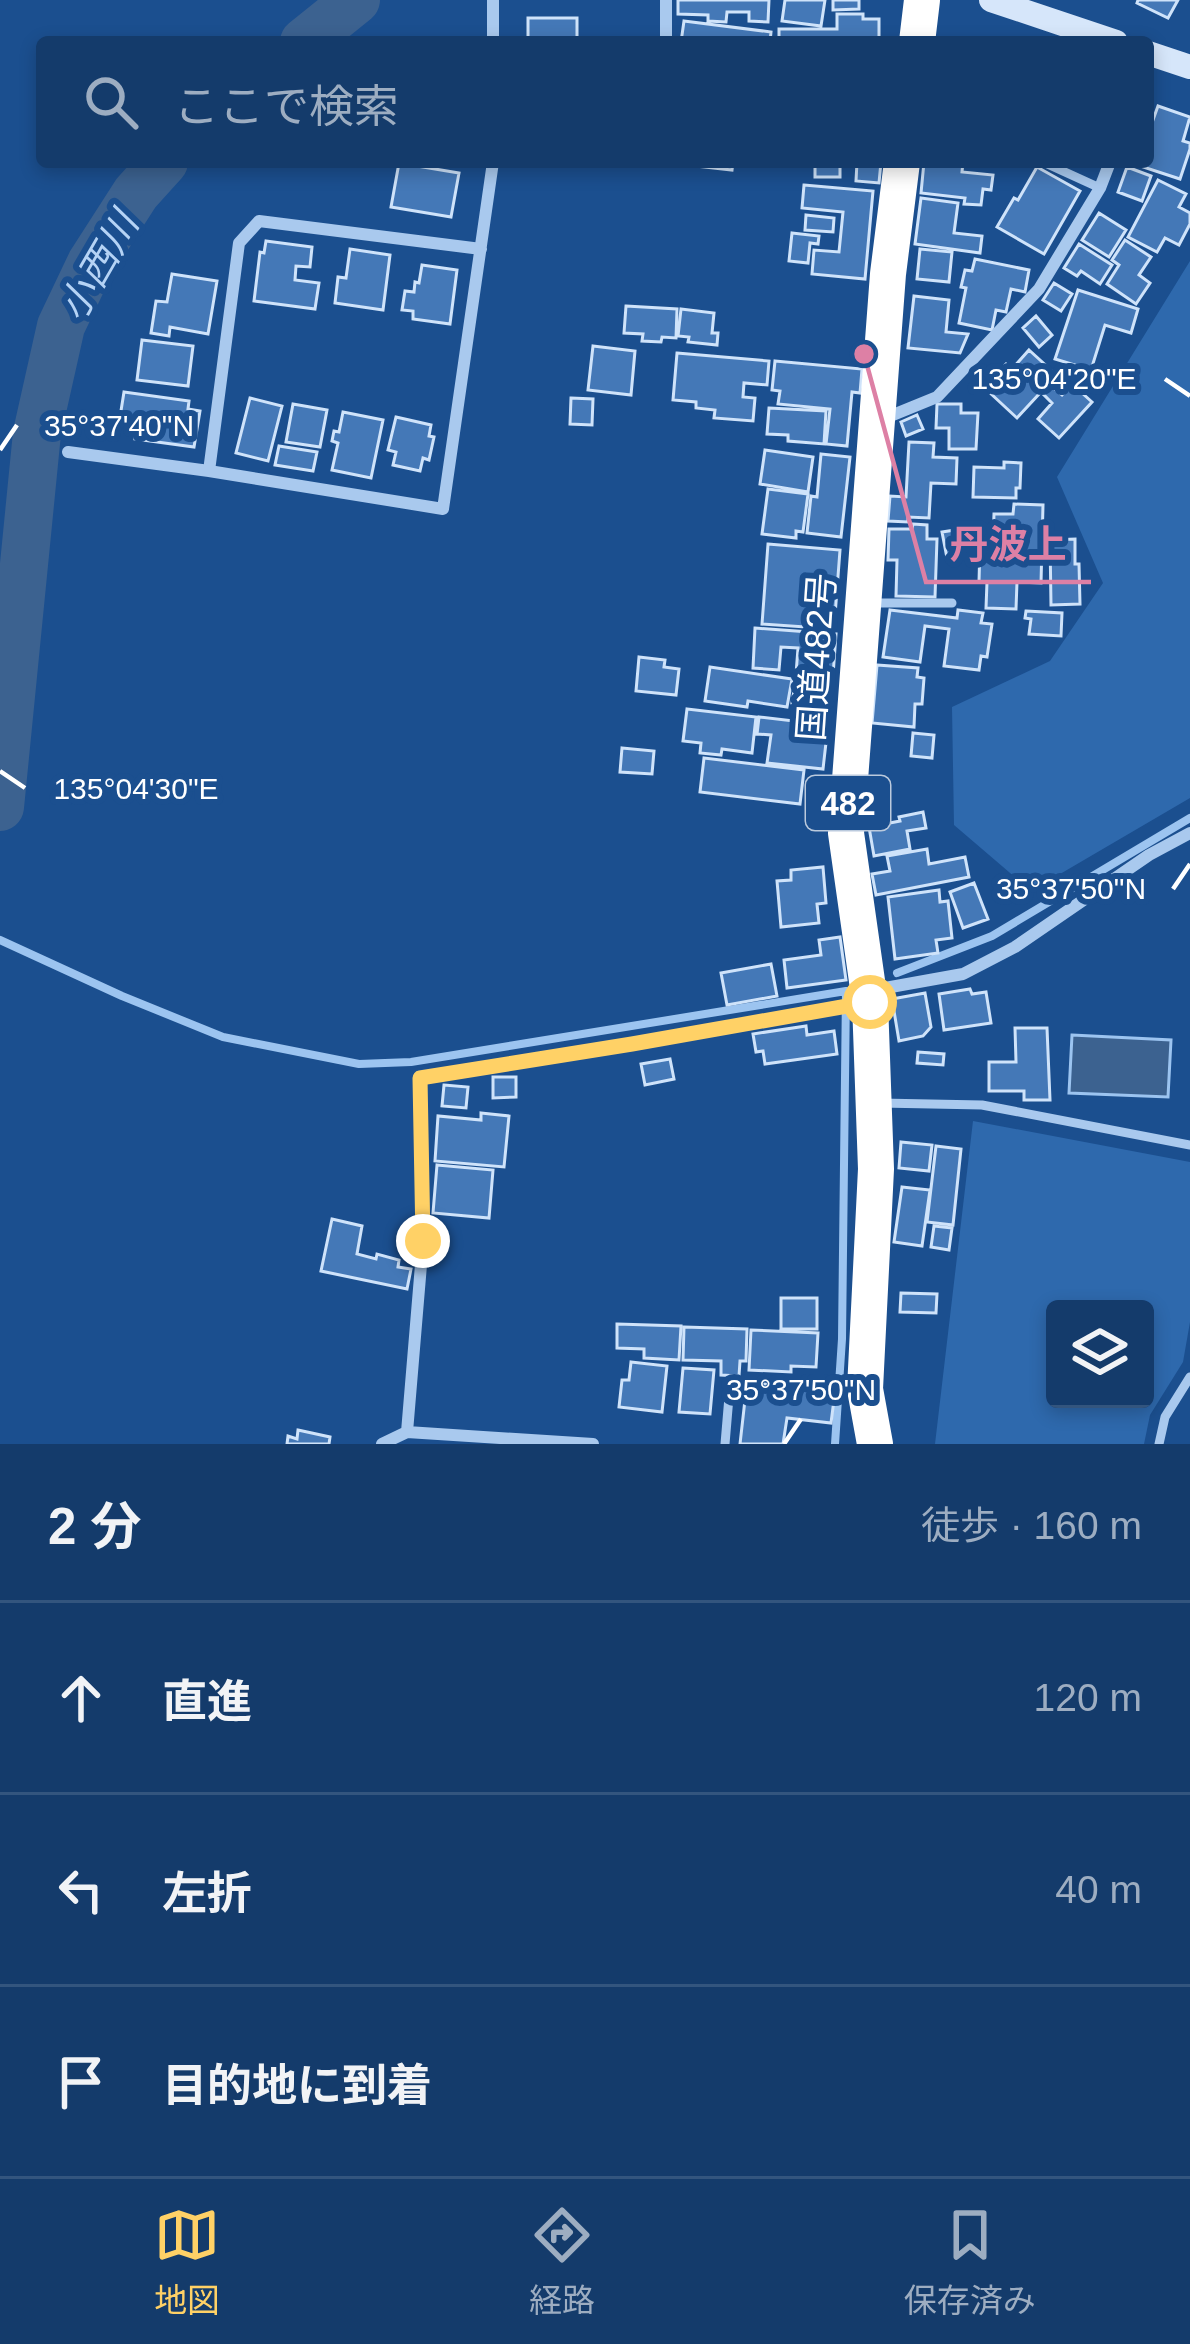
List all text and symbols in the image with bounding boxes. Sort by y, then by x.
search box [36,36,1154,168]
icon: search [78,69,144,135]
text: ここで検索 [174,81,399,132]
water label: 小西川 [51,201,148,328]
text: 135°04'20"E [971,362,1137,395]
text: 35°37'40"N [44,409,194,442]
callout: 丹波上 [926,507,1091,582]
text: 丹波上 [949,523,1067,566]
street label: 国道482号 [790,572,843,742]
text: 135°04'30"E [53,772,219,805]
road number: 482 [806,776,890,830]
text: 35°37'50"N [996,872,1146,905]
route start [843,975,897,1029]
route end [396,1214,450,1268]
map controls [1046,1300,1154,1408]
button: layers [1046,1300,1154,1408]
text: 35°37'50"N [726,1373,876,1406]
text: 2 分 [48,1498,142,1555]
text: 徒歩 · 160 m [921,1504,1142,1547]
icon: ahead [48,1665,114,1731]
text: 直進 [162,1676,252,1727]
text: 120 m [1034,1676,1142,1719]
icon: left [48,1857,114,1923]
text: 左折 [162,1868,252,1919]
text: 40 m [1055,1868,1142,1911]
icon: arrive [48,2049,114,2115]
text: 目的地に到着 [162,2060,432,2111]
tab: 地図 [154,2202,220,2322]
tab: 経路 [529,2202,595,2322]
tab: 保存済み [904,2202,1036,2322]

